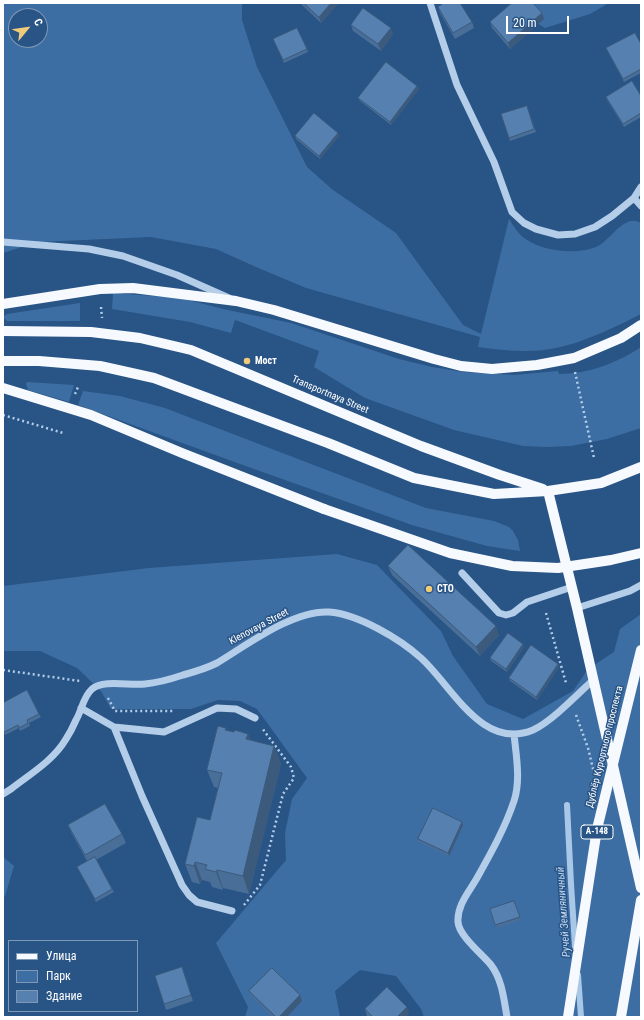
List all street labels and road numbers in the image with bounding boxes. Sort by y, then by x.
street label: Transportnaya Street [290,373,370,417]
street label: Klenovaya Street [227,606,291,648]
street label: Дублёр Курортного проспекта [584,685,626,809]
road number: А-148 [581,825,613,839]

